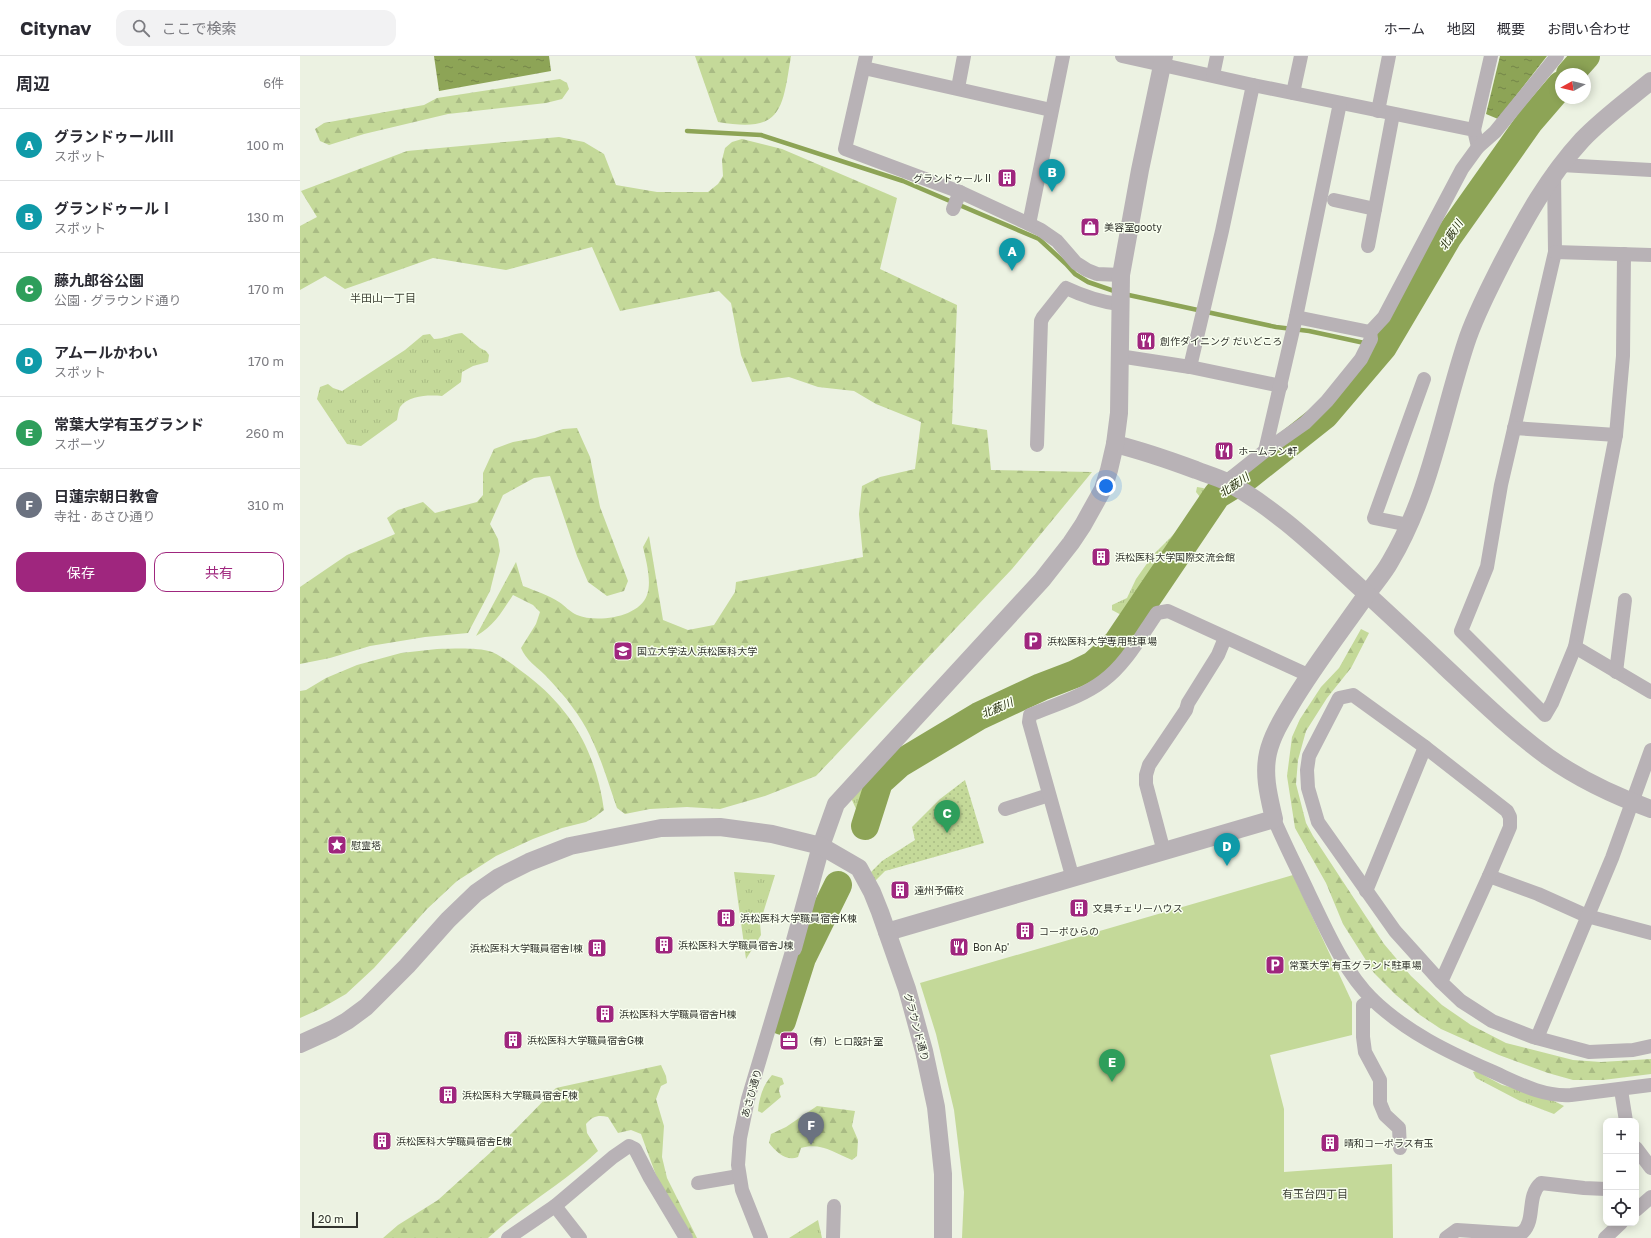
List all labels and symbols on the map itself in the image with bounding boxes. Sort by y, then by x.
north arrow [1555,68,1591,104]
pin: B [1039,159,1065,192]
building icon: グランドゥールⅡ [996,167,1018,189]
place label: グランドゥールⅡ [913,172,993,184]
shop icon: 美容室gooty [1079,216,1101,238]
water label: 北薮川 [1436,217,1466,252]
place label: 美容室gooty [1104,221,1162,233]
pin: A [999,238,1025,271]
district label: 半田山一丁目 [350,291,416,304]
restaurant icon: 創作ダイニング だいどころ [1135,330,1157,352]
place label: 創作ダイニング だいどころ [1160,335,1282,347]
restaurant icon: ホームラン軒 [1213,440,1235,462]
place label: ホームラン軒 [1238,445,1297,457]
water label: 北薮川 [1216,469,1252,499]
your location [1096,476,1116,496]
building icon: 浜松医科大学国際交流会館 [1090,546,1112,568]
place label: 浜松医科大学国際交流会館 [1115,551,1235,563]
parking icon: 浜松医科大学専用駐車場 [1022,630,1044,652]
place label: 浜松医科大学専用駐車場 [1047,635,1157,647]
school or university icon: 国立大学法人浜松医科大学 [612,640,634,662]
place label: 国立大学法人浜松医科大学 [637,645,757,657]
water label: 北薮川 [979,694,1015,720]
pin: C [934,800,960,833]
pin: D [1214,833,1240,866]
place icon: 慰霊塔 [326,834,348,856]
place label: 慰霊塔 [351,839,381,851]
building icon: 遠州予備校 [889,879,911,901]
place label: 遠州予備校 [914,884,964,896]
building icon: 文具チェリーハウス [1068,897,1090,919]
place label: 文具チェリーハウス [1093,902,1183,914]
building icon: 浜松医科大学職員宿舎K棟 [715,907,737,929]
place label: 浜松医科大学職員宿舎K棟 [740,912,857,924]
building icon: コーポひらの [1014,920,1036,942]
place label: コーポひらの [1039,925,1099,937]
building icon: 浜松医科大学職員宿舎J棟 [653,934,675,956]
restaurant icon: Bon Ap' [948,936,970,958]
building icon: 浜松医科大学職員宿舎I棟 [586,937,608,959]
place label: 浜松医科大学職員宿舎J棟 [678,939,794,951]
place label: Bon Ap' [973,941,1009,953]
place label: 浜松医科大学職員宿舎I棟 [470,942,583,954]
parking icon: 常葉大学 有玉グランド駐車場 [1264,954,1286,976]
place label: 常葉大学 有玉グランド駐車場 [1289,959,1422,971]
street label: グラウンド通り [902,992,932,1062]
building icon: 浜松医科大学職員宿舎H棟 [594,1003,616,1025]
place label: 浜松医科大学職員宿舎H棟 [619,1008,737,1020]
building icon: 浜松医科大学職員宿舎G棟 [502,1029,524,1051]
office icon: （有）ヒロ設計室 [778,1030,800,1052]
place label: 浜松医科大学職員宿舎G棟 [527,1034,644,1046]
place label: （有）ヒロ設計室 [803,1035,883,1047]
pin: E [1099,1049,1125,1082]
street label: あさひ通り [738,1067,764,1119]
building icon: 浜松医科大学職員宿舎F棟 [437,1084,459,1106]
place label: 浜松医科大学職員宿舎F棟 [462,1089,578,1101]
pin: F [798,1112,824,1145]
building icon: 浜松医科大学職員宿舎E棟 [371,1130,393,1152]
building icon: 晴和コーポラス有玉 [1319,1132,1341,1154]
place label: 浜松医科大学職員宿舎E棟 [396,1135,512,1147]
place label: 晴和コーポラス有玉 [1344,1137,1434,1149]
district label: 有玉台四丁目 [1282,1187,1348,1200]
scale bar [312,1210,358,1229]

